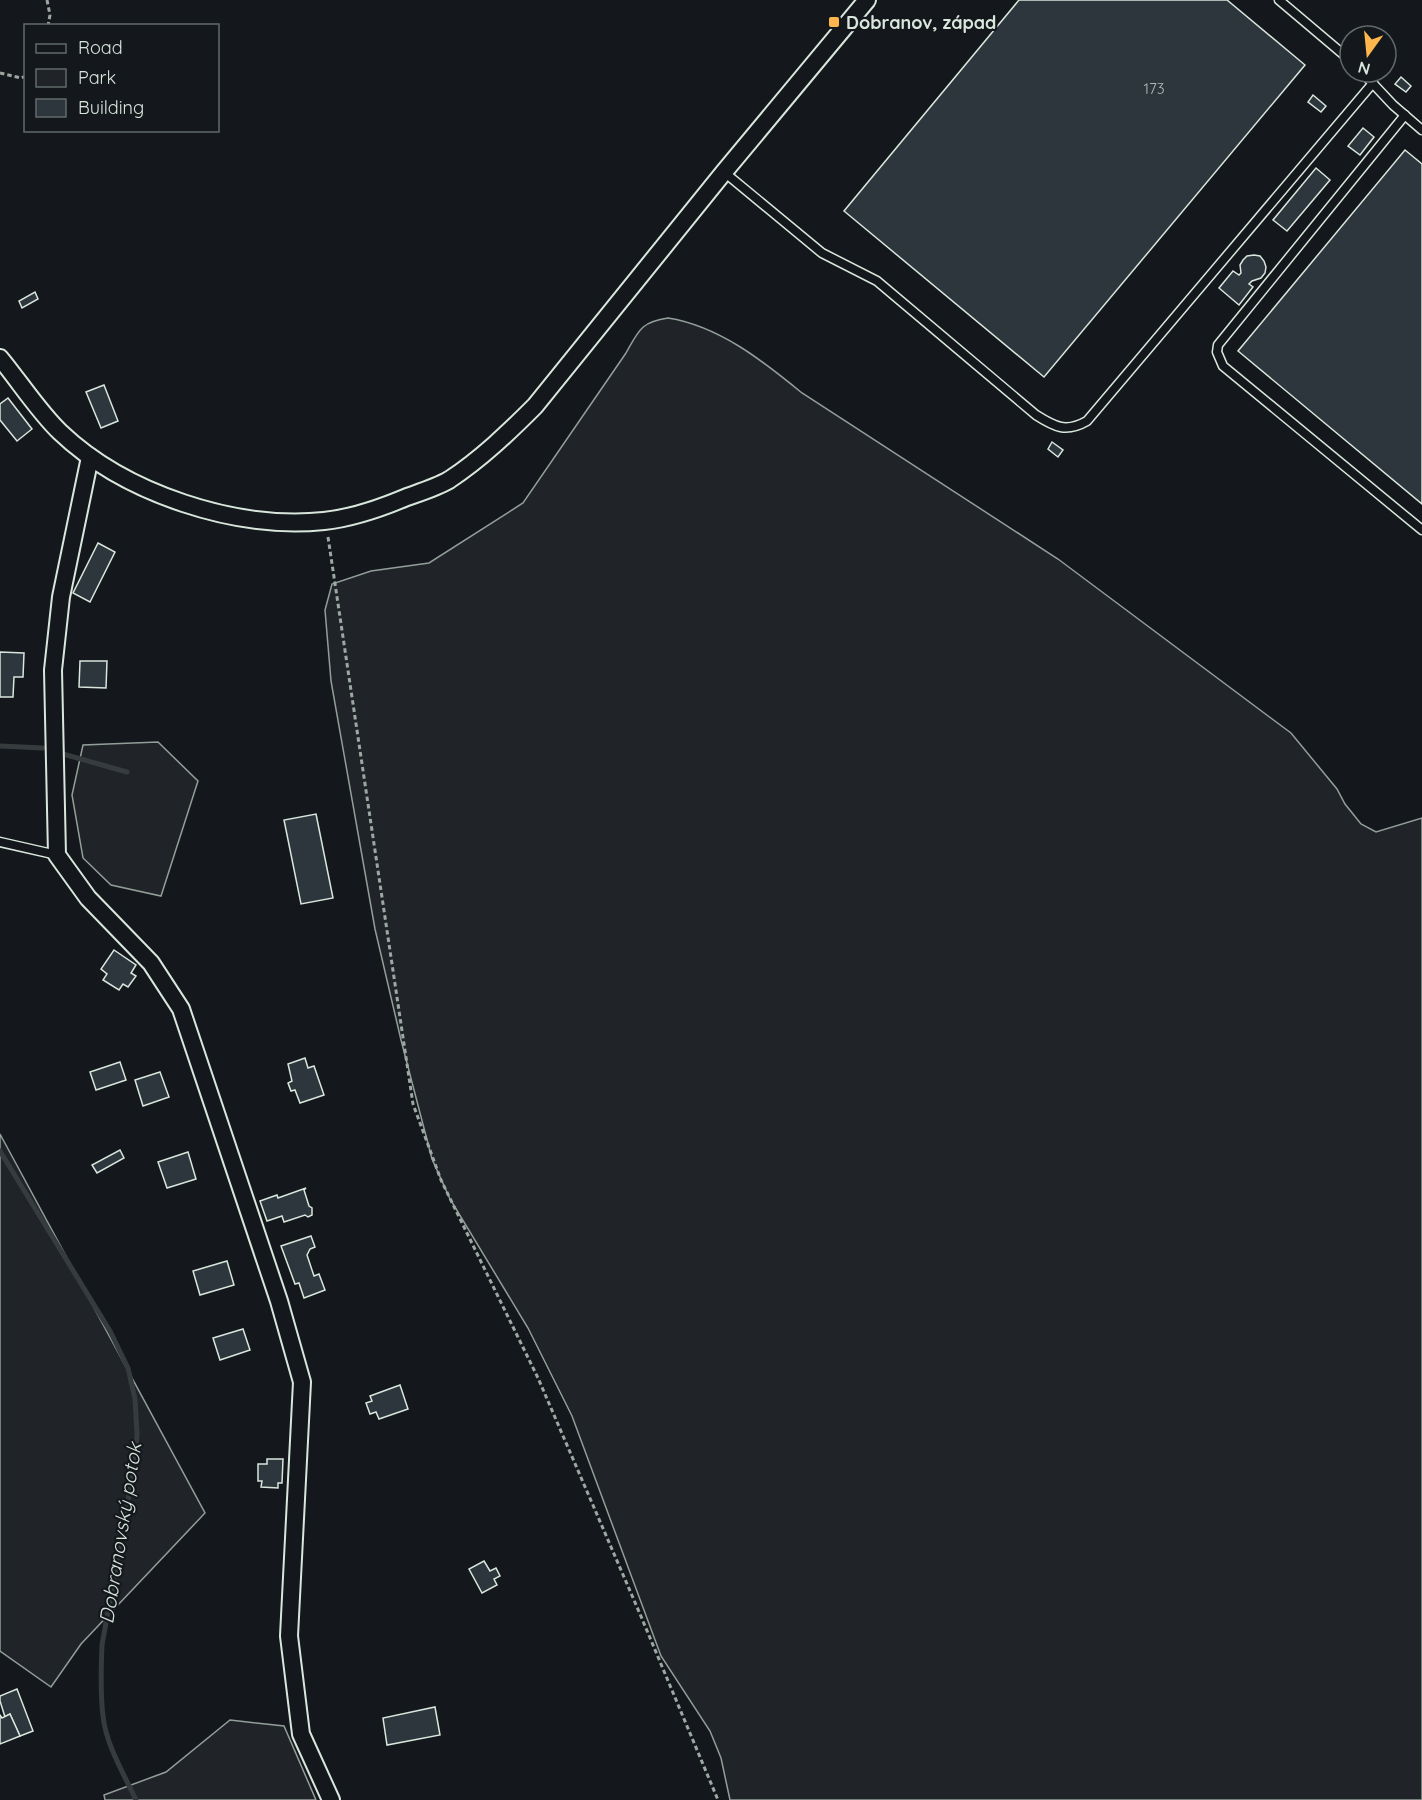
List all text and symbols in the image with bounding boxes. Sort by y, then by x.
place label: Dobranov, západ [846,11,996,34]
marker: Dobranov, západ [827,15,841,29]
legend [24,24,219,132]
north arrow [1338,24,1398,84]
text: Road [78,36,123,59]
text: N [1356,57,1372,80]
text: Park [78,66,116,89]
house number: 173 [1143,79,1165,98]
text: Building [78,96,144,119]
water label: Dobranovský potok [93,1438,147,1625]

